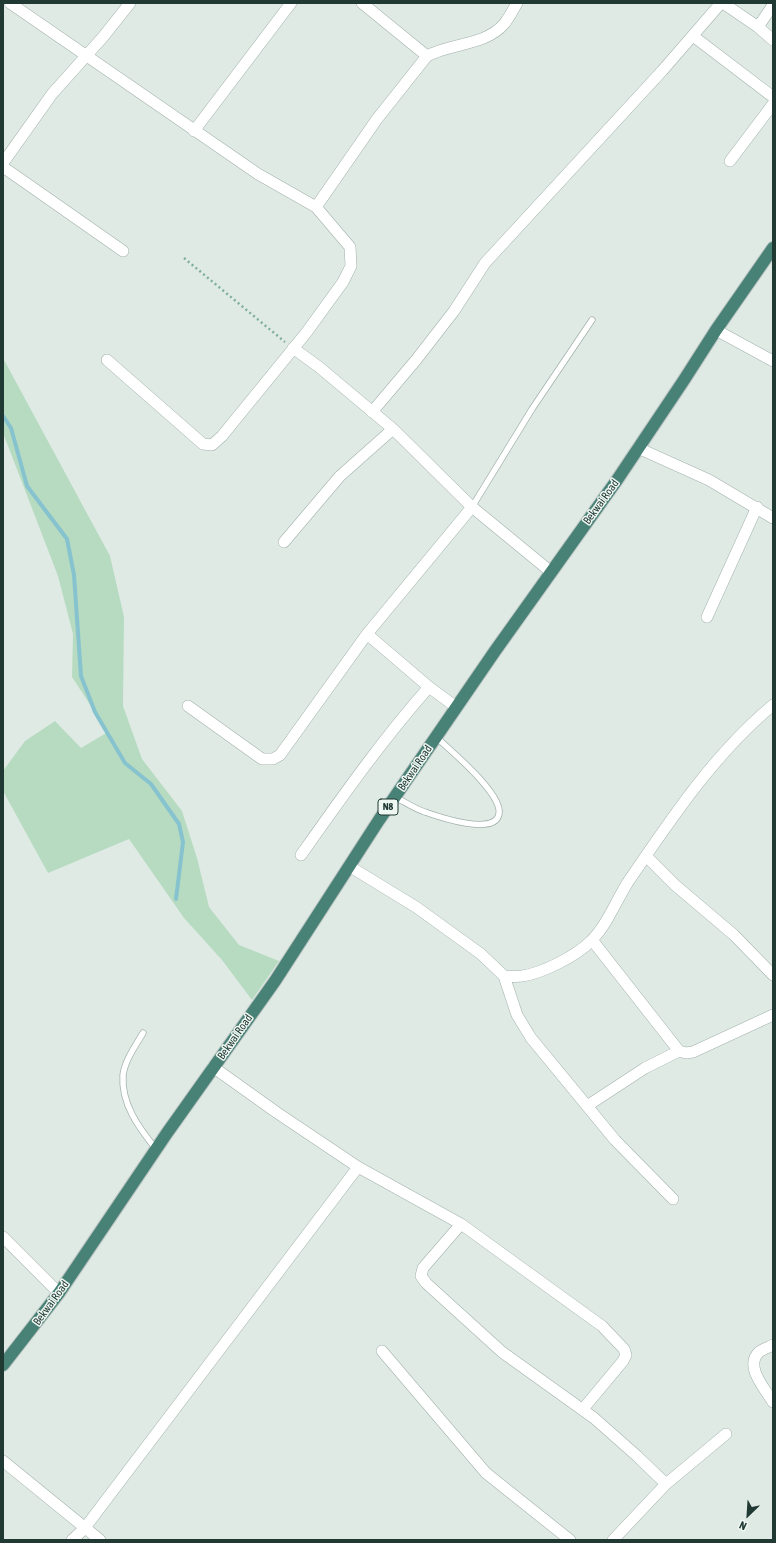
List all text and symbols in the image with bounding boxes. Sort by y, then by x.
street label: Bekwai Road [580,477,622,527]
street label: Bekwai Road [395,743,435,793]
road number: N8 [378,799,398,815]
street label: Bekwai Road [215,1012,255,1062]
street label: Bekwai Road [30,1278,72,1328]
north arrow [728,1495,768,1535]
text: N [737,1519,748,1533]

